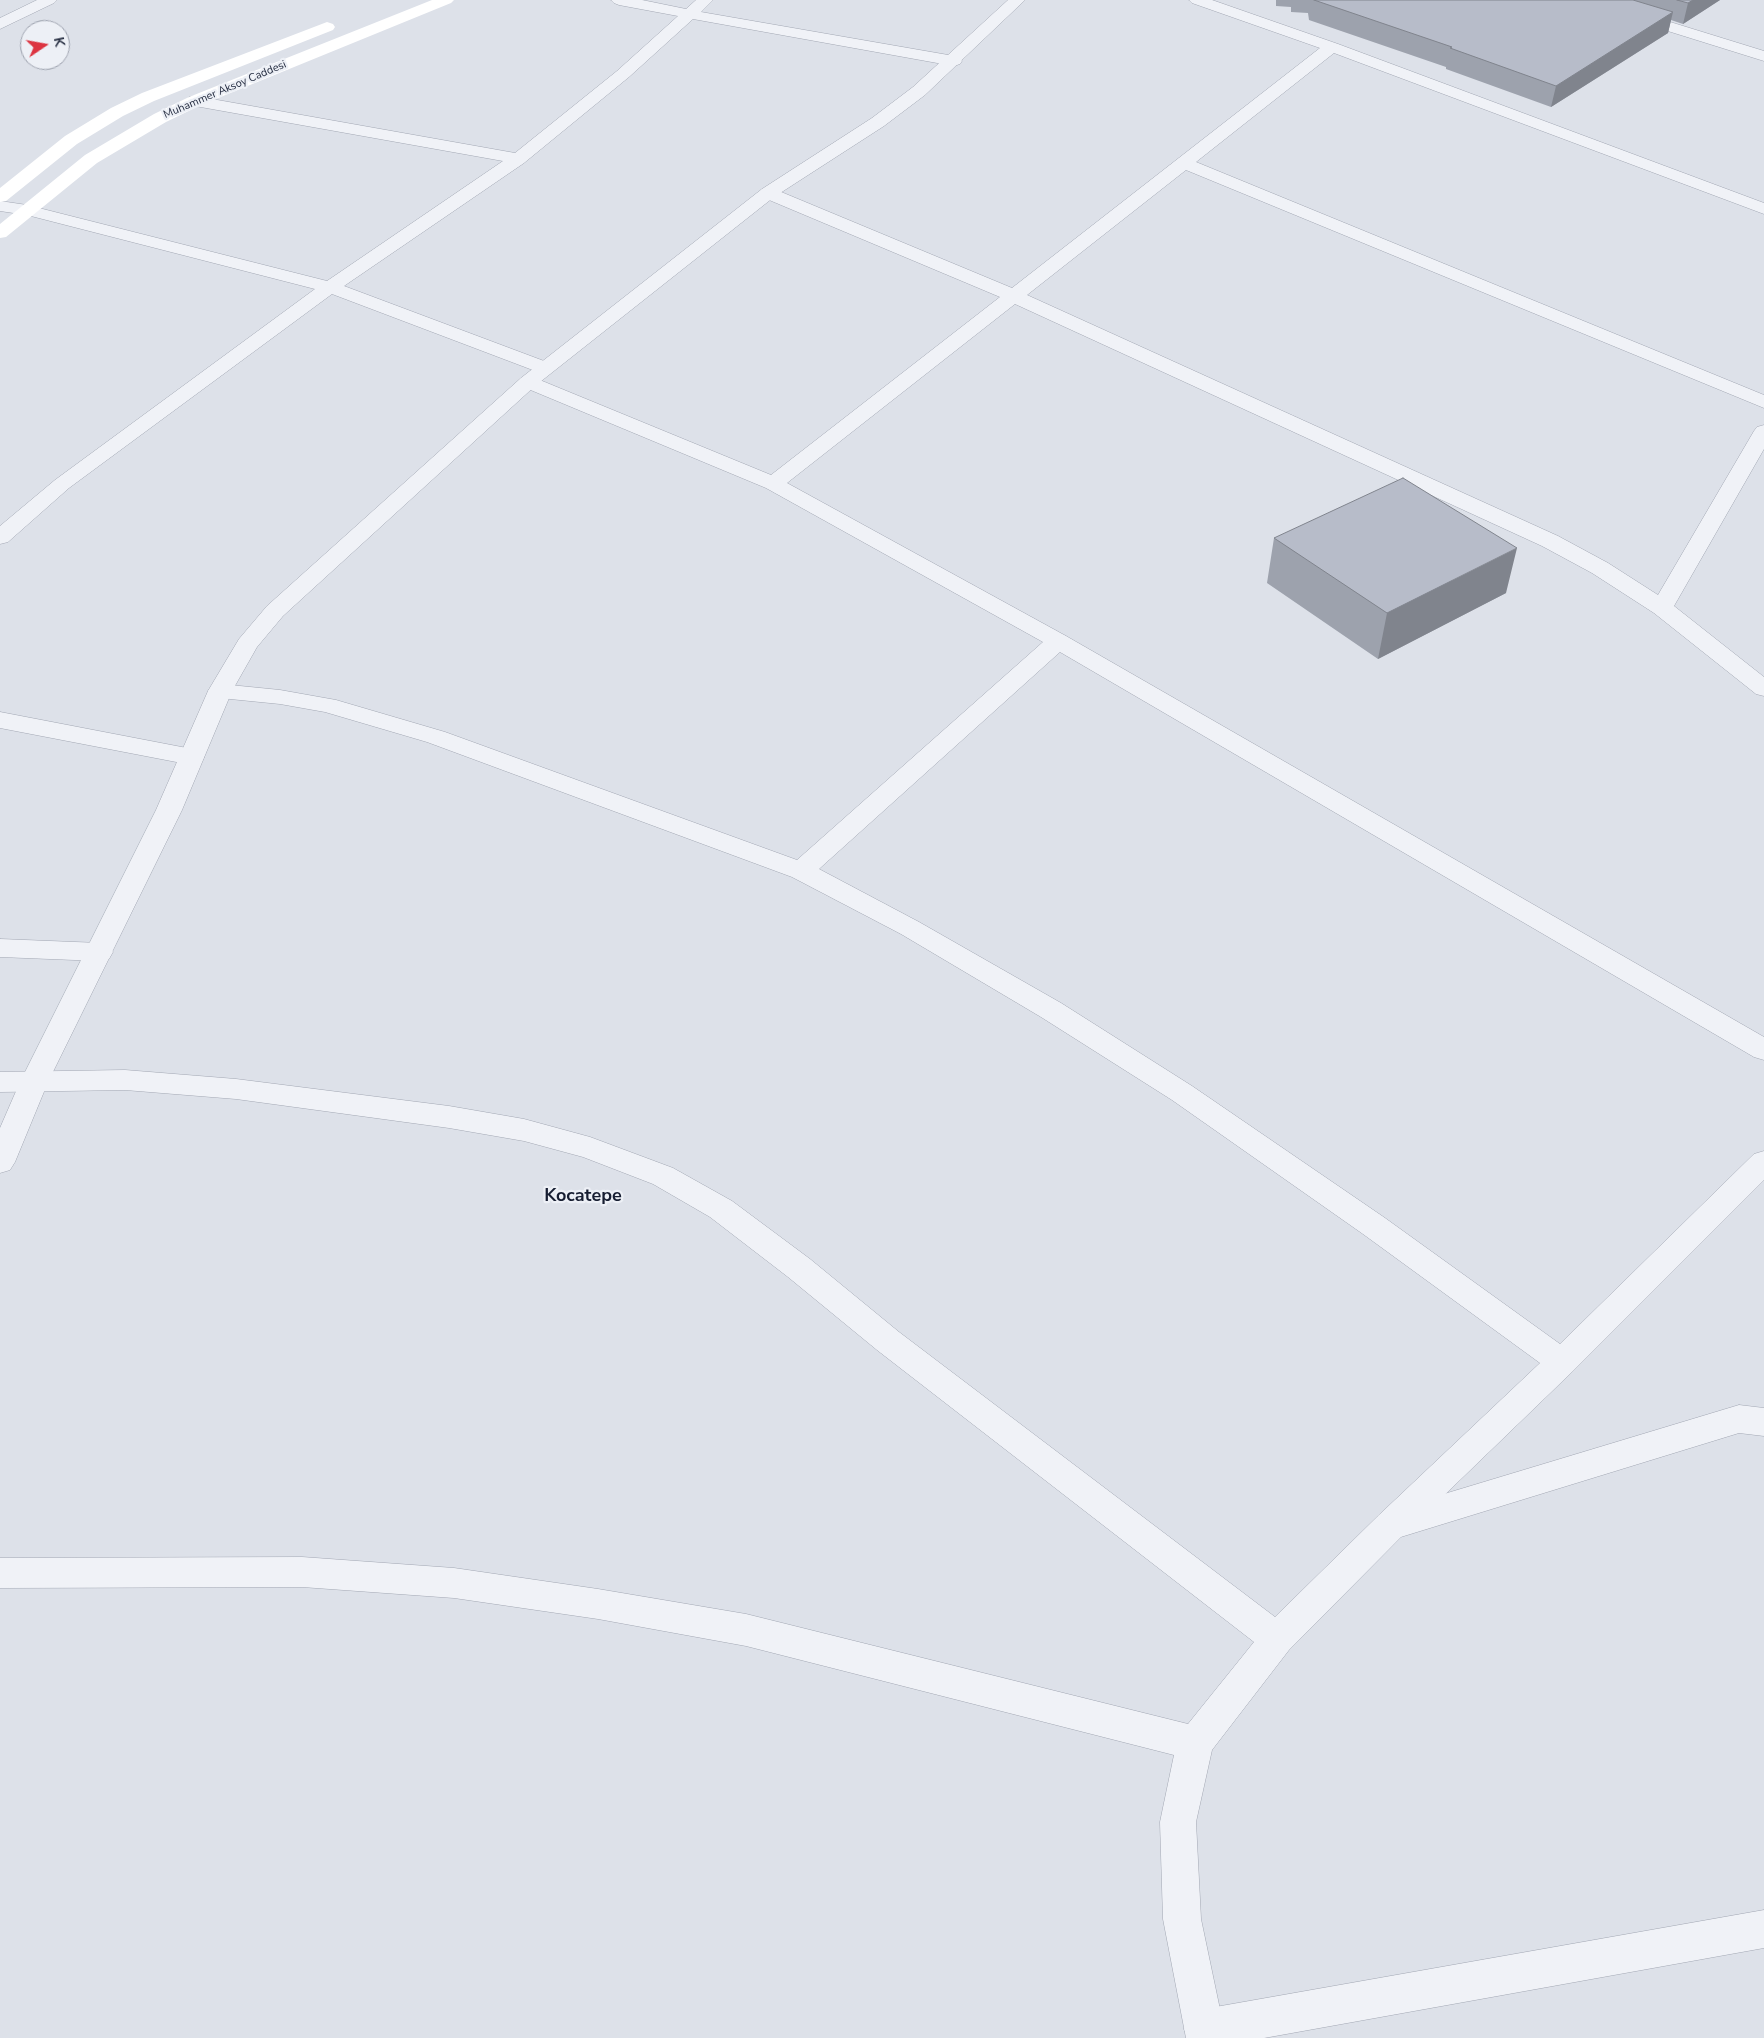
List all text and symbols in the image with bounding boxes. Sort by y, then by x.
north arrow [20,20,70,70]
text: K [49,35,69,48]
street label: Muhammer Aksoy Caddesi [162,58,288,122]
district label: Kocatepe [544,1186,622,1208]

